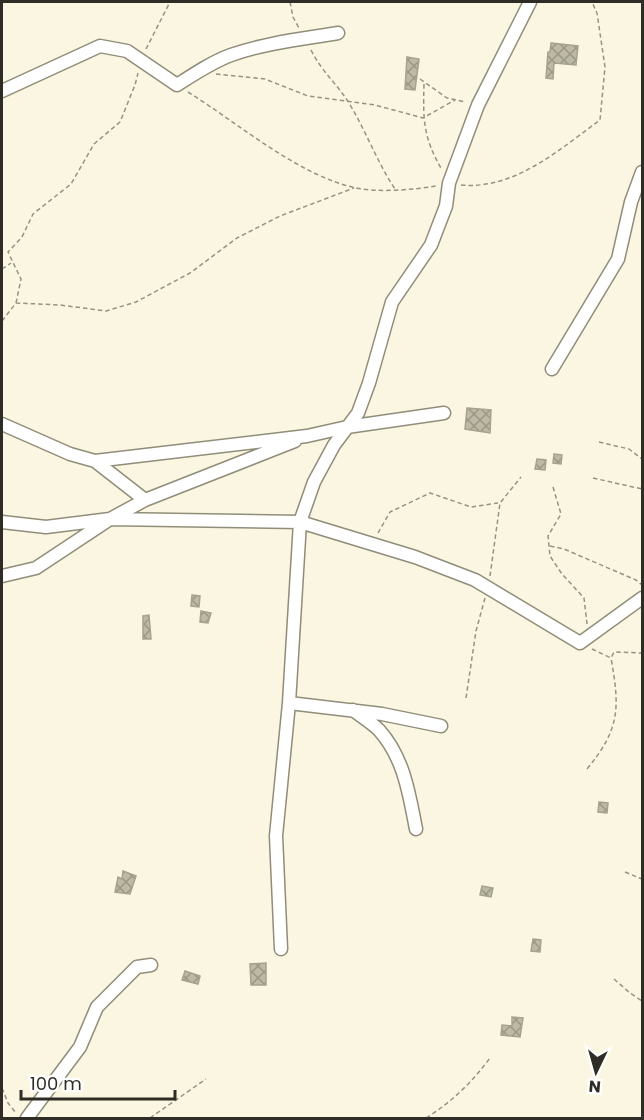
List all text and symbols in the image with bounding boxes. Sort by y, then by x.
north arrow [566,1042,626,1102]
scale bar [21,1063,176,1101]
text: 100 m [30,1071,82,1096]
text: N [588,1074,602,1098]

